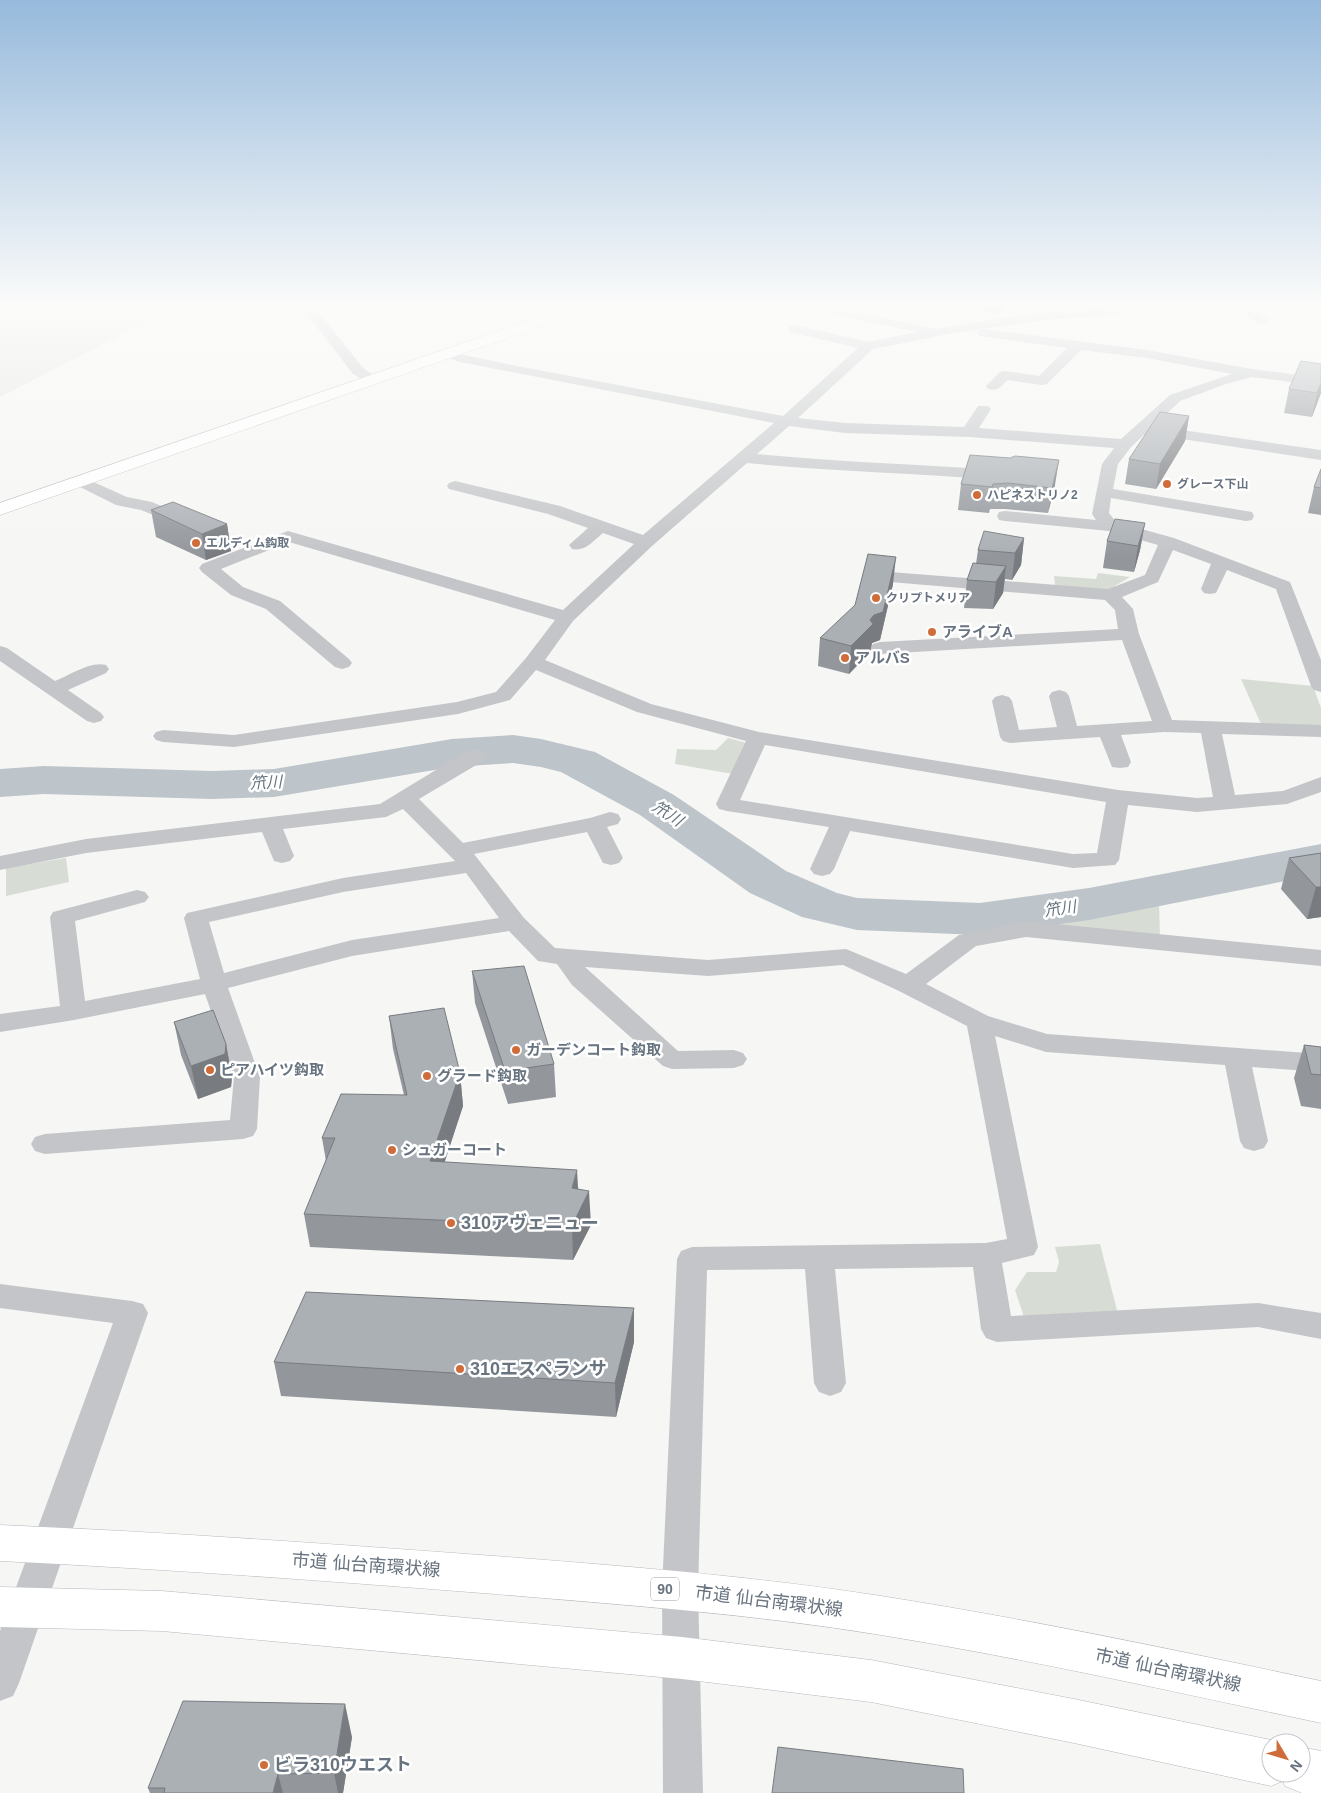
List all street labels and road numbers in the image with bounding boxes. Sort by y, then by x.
street label: 市道 仙台南環状線 [291,1550,441,1580]
road number: 90 [651,1578,679,1600]
street label: 市道 仙台南環状線 [694,1582,844,1620]
street label: 市道 仙台南環状線 [1093,1645,1243,1695]

